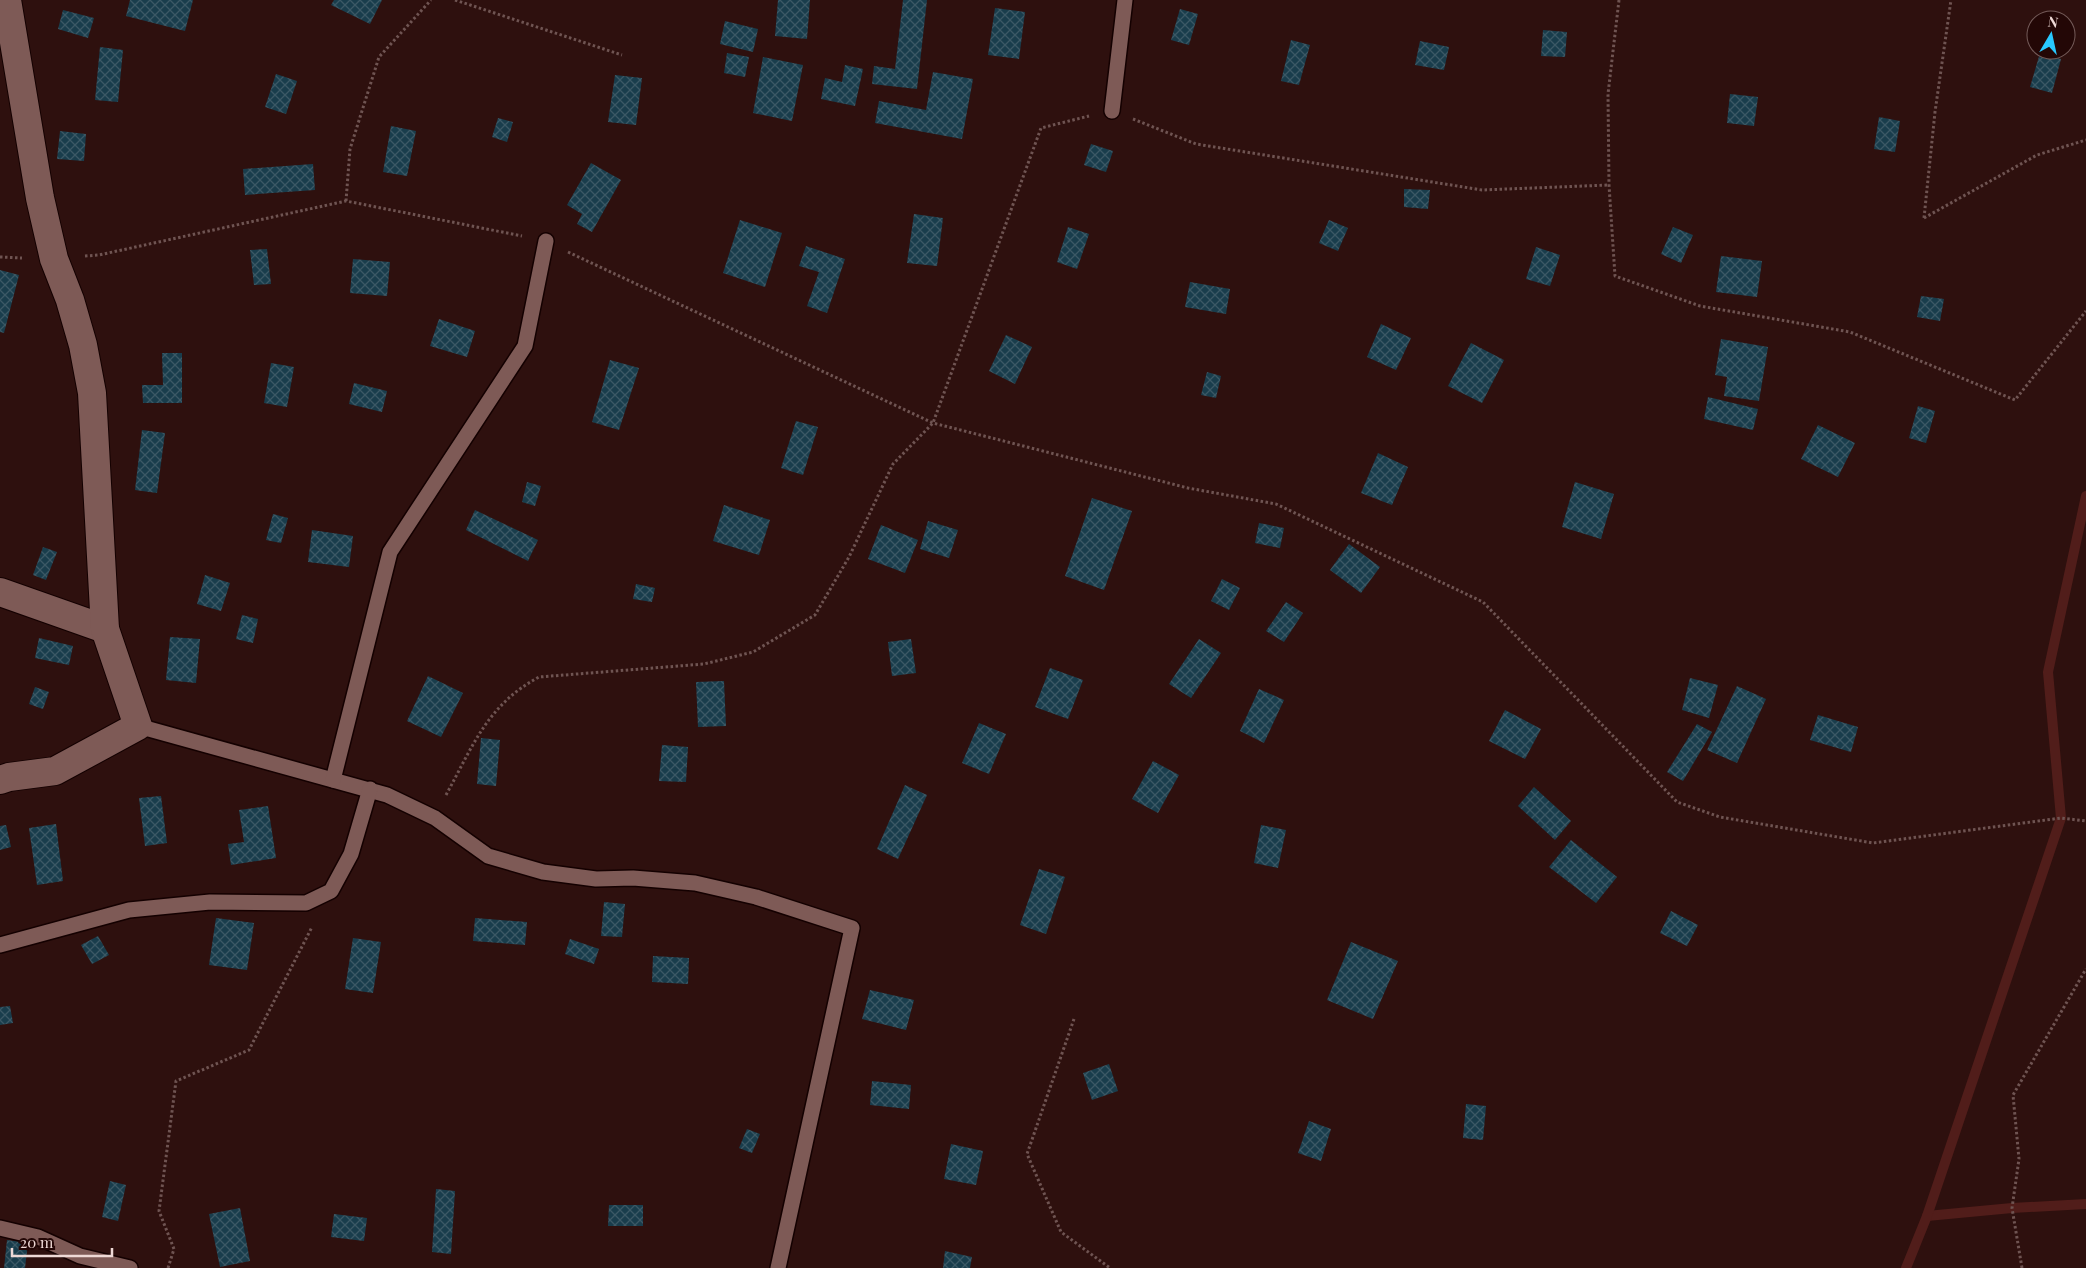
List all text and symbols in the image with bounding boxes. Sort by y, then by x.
north arrow [2026,10,2076,60]
text: N [2047,11,2060,32]
scale bar [12,1226,112,1258]
text: 20 m [20,1232,54,1252]

